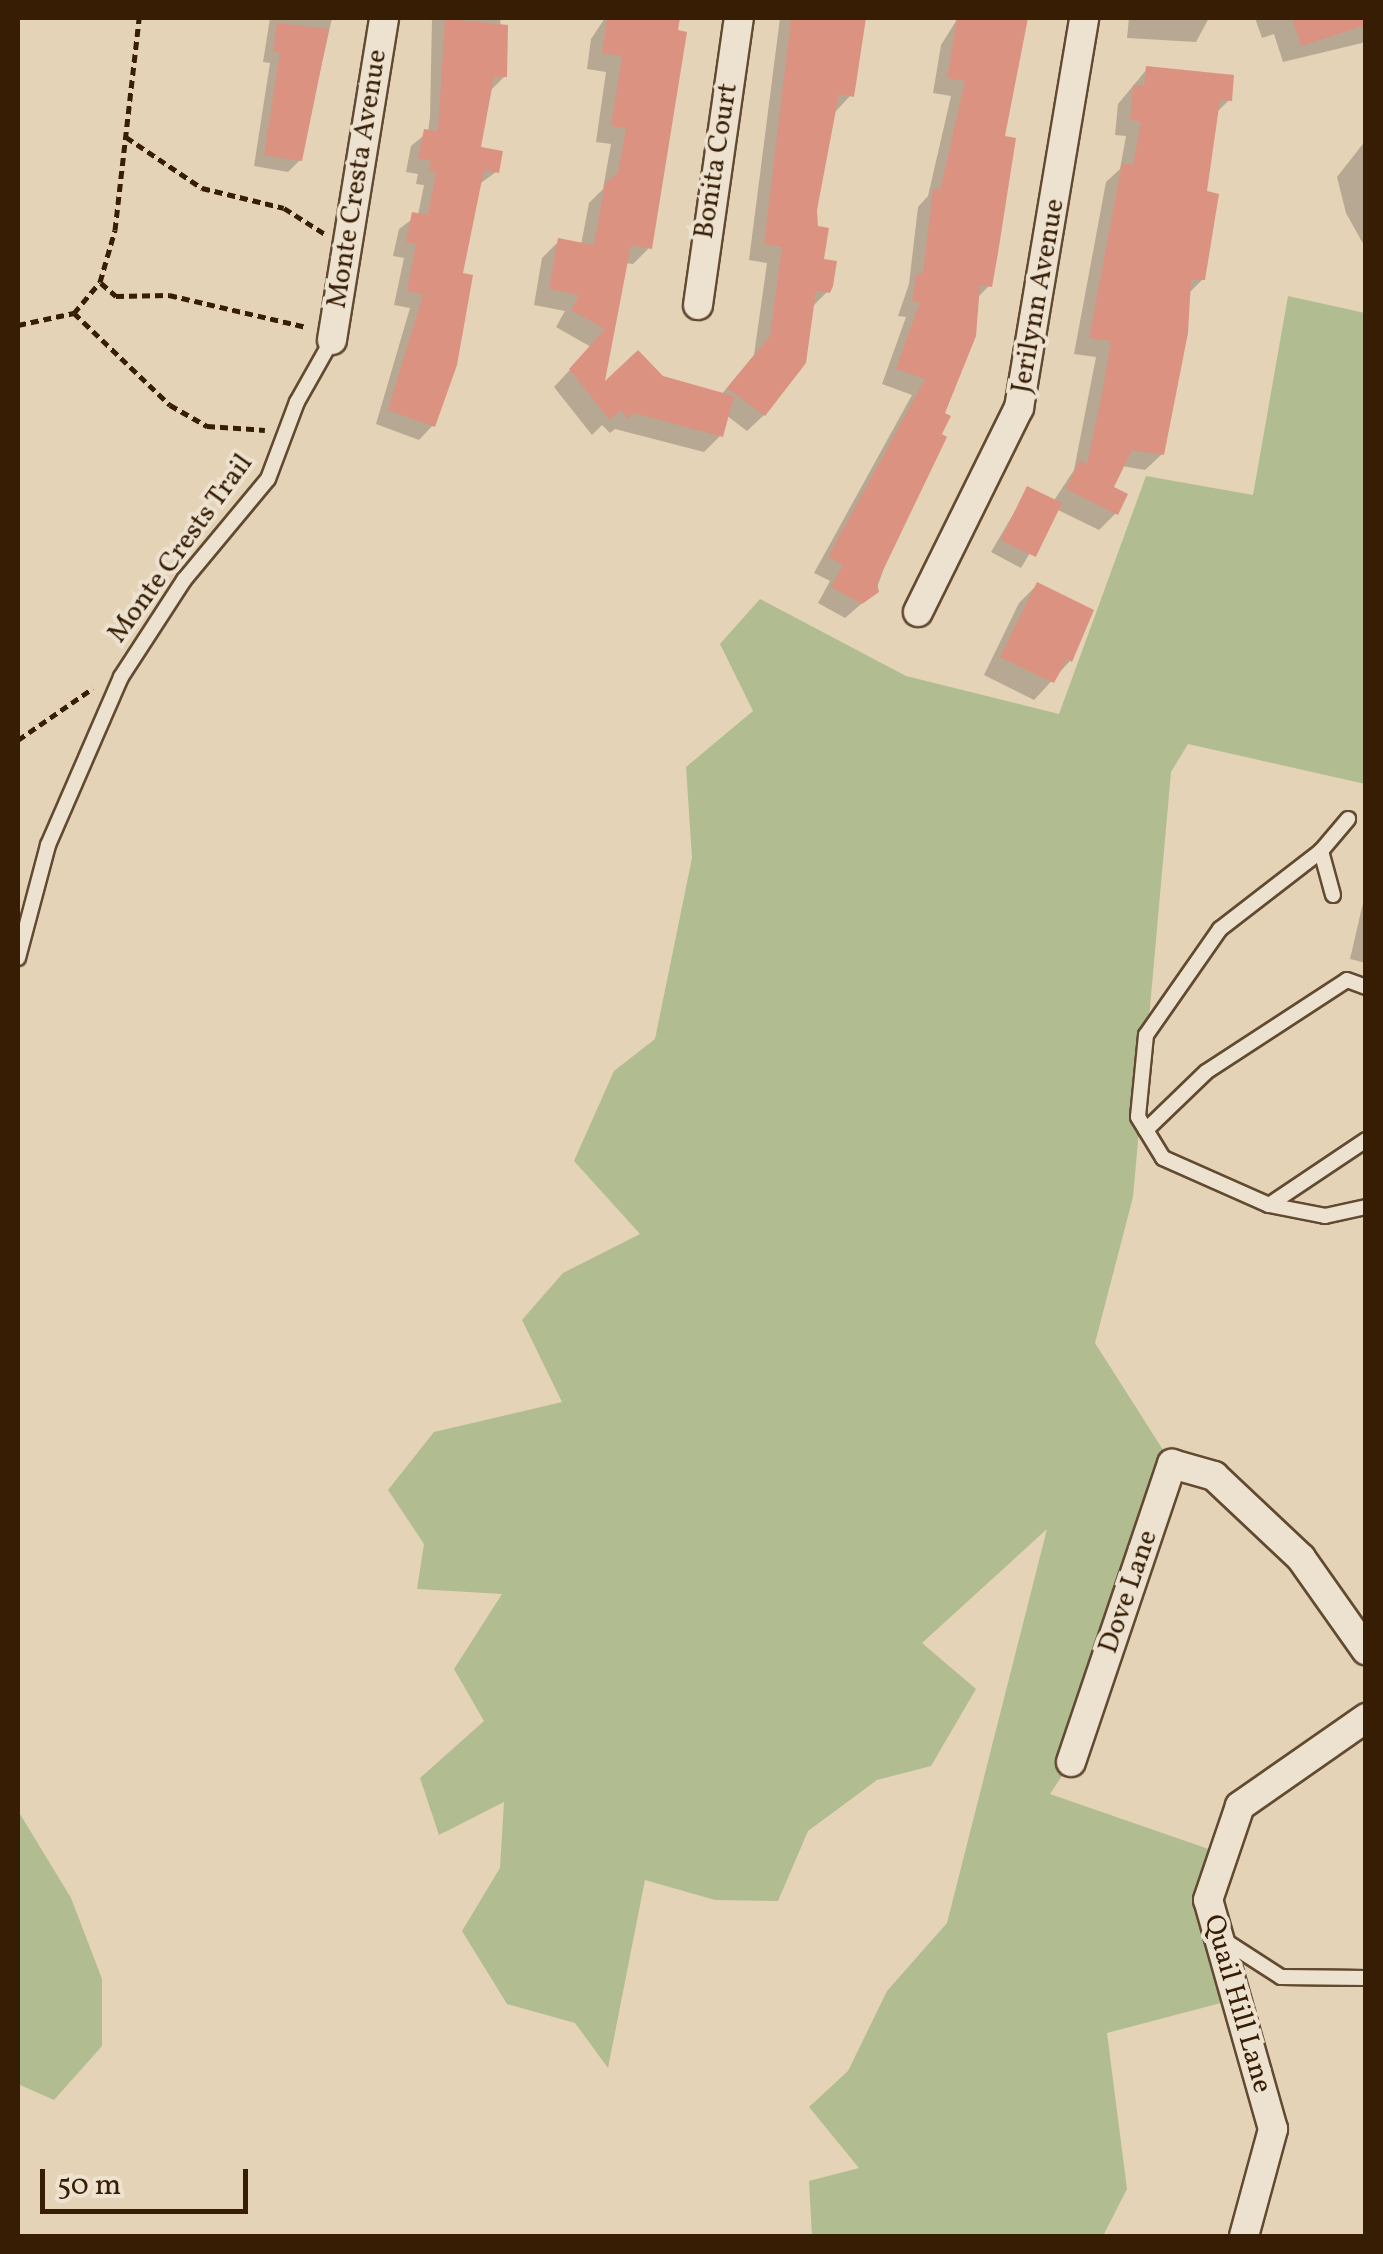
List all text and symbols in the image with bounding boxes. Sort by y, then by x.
street label: Monte Cresta Avenue [321,47,395,311]
street label: Bonita Court [688,81,746,241]
street label: Jerilynn Avenue [1005,196,1073,396]
street label: Monte Crests Trail [101,448,261,650]
street label: Dove Lane [1092,1526,1166,1658]
street label: Quail Hill Lane [1195,1911,1279,2097]
scale bar [45,2149,252,2211]
text: 50 m [57,2165,121,2207]

